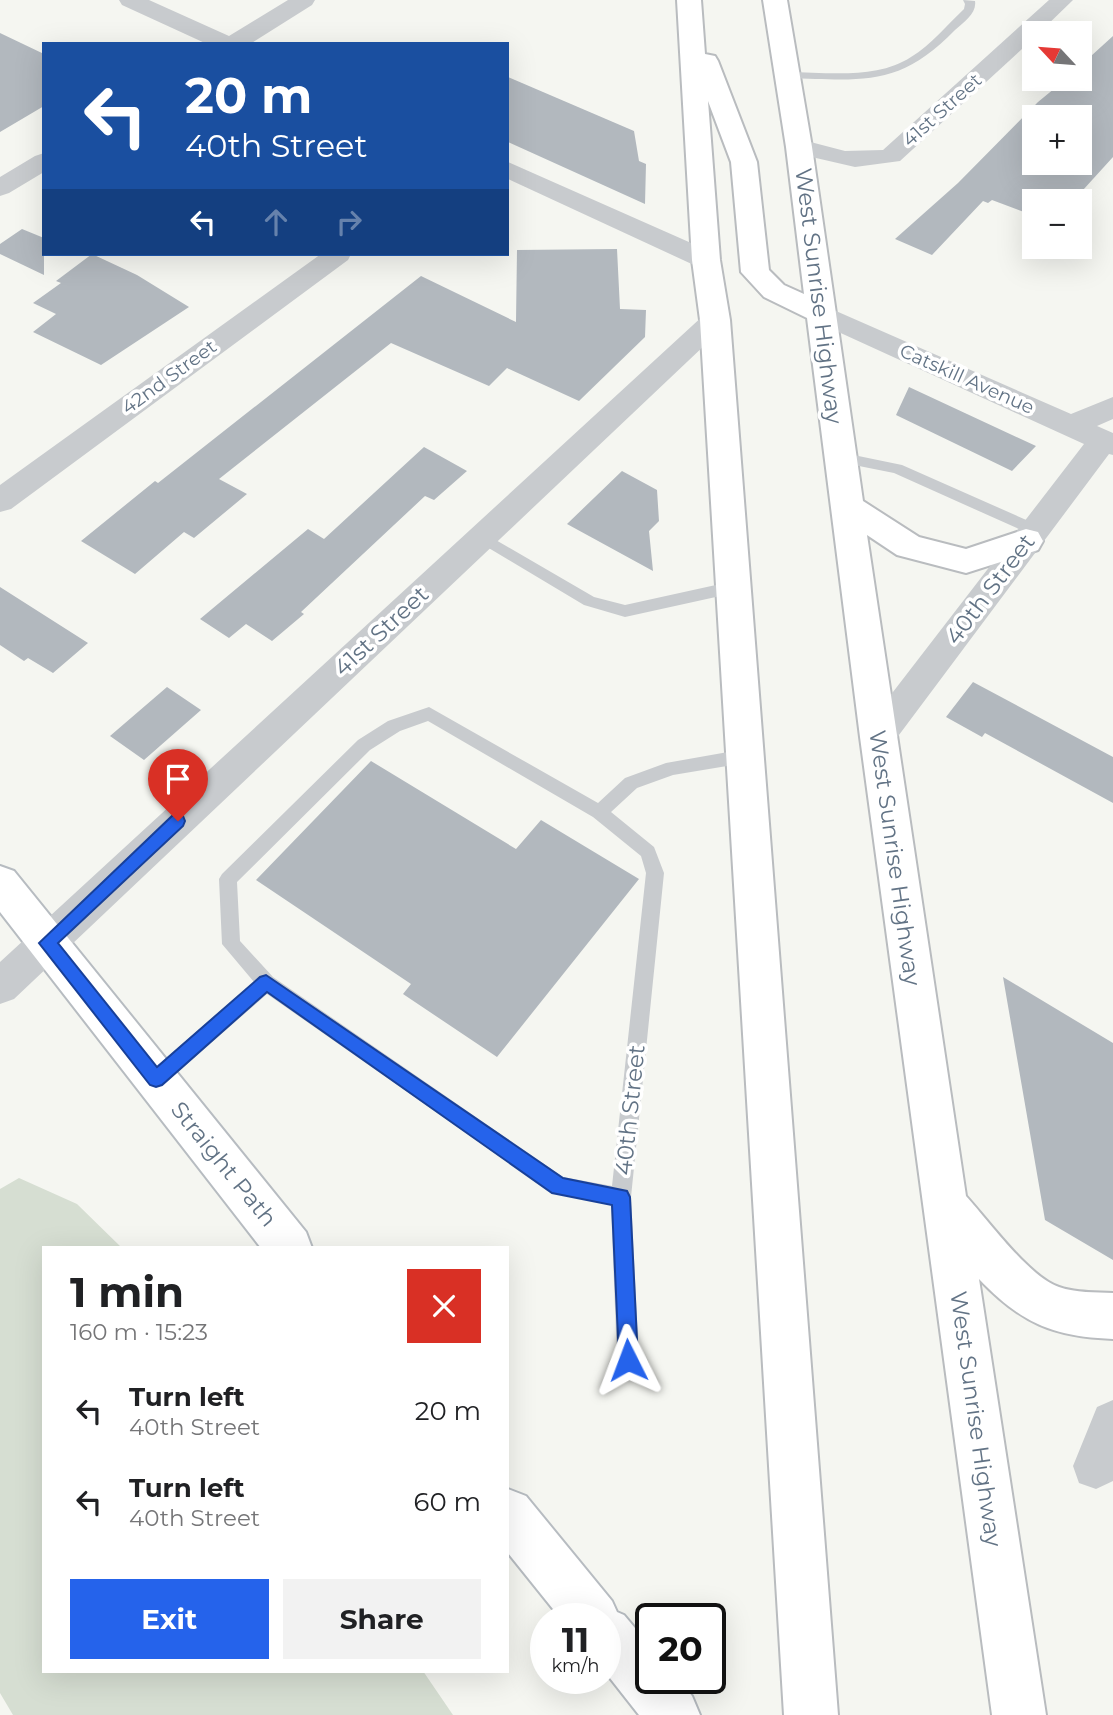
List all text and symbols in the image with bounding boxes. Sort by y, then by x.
north arrow [1022,21,1092,91]
map controls [1022,21,1092,259]
text: 20 m [185,66,312,125]
street label: 41st Street [898,68,986,151]
icon: left [70,70,161,161]
button: + [1022,105,1092,175]
text: 40th Street [185,126,367,165]
street label: West Sunrise Highway [789,166,849,426]
button: − [1022,189,1092,259]
icon: left [184,203,222,241]
icon: ahead [257,203,295,241]
icon: right [330,203,368,241]
street label: 42nd Street [117,335,221,419]
street label: Catskill Avenue [896,339,1038,419]
street label: 40th Street [939,528,1041,650]
street label: 41st Street [328,580,434,682]
street label: West Sunrise Highway [863,729,927,988]
pin [148,749,208,821]
icon: arrive [159,760,197,798]
street label: 40th Street [609,1043,651,1177]
street label: Straight Path [165,1096,283,1232]
text: 1 min [70,1266,184,1318]
button: close [407,1269,481,1343]
street label: West Sunrise Highway [944,1290,1008,1549]
text: 160 m · 15:23 [70,1318,208,1346]
position arrow [591,1323,665,1397]
text: Turn left [129,1381,245,1413]
icon: left [70,1392,108,1430]
text: 20 m [415,1395,481,1427]
text: 40th Street [129,1413,260,1441]
text: Turn left [129,1472,245,1504]
icon: left [70,1483,108,1521]
text: 60 m [414,1486,481,1518]
text: 40th Street [129,1504,260,1532]
button: Exit [70,1579,269,1659]
button: Share [283,1579,481,1659]
speed limit sign: 20 [635,1603,726,1694]
text: 11 [562,1618,589,1661]
text: km/h [551,1655,600,1677]

